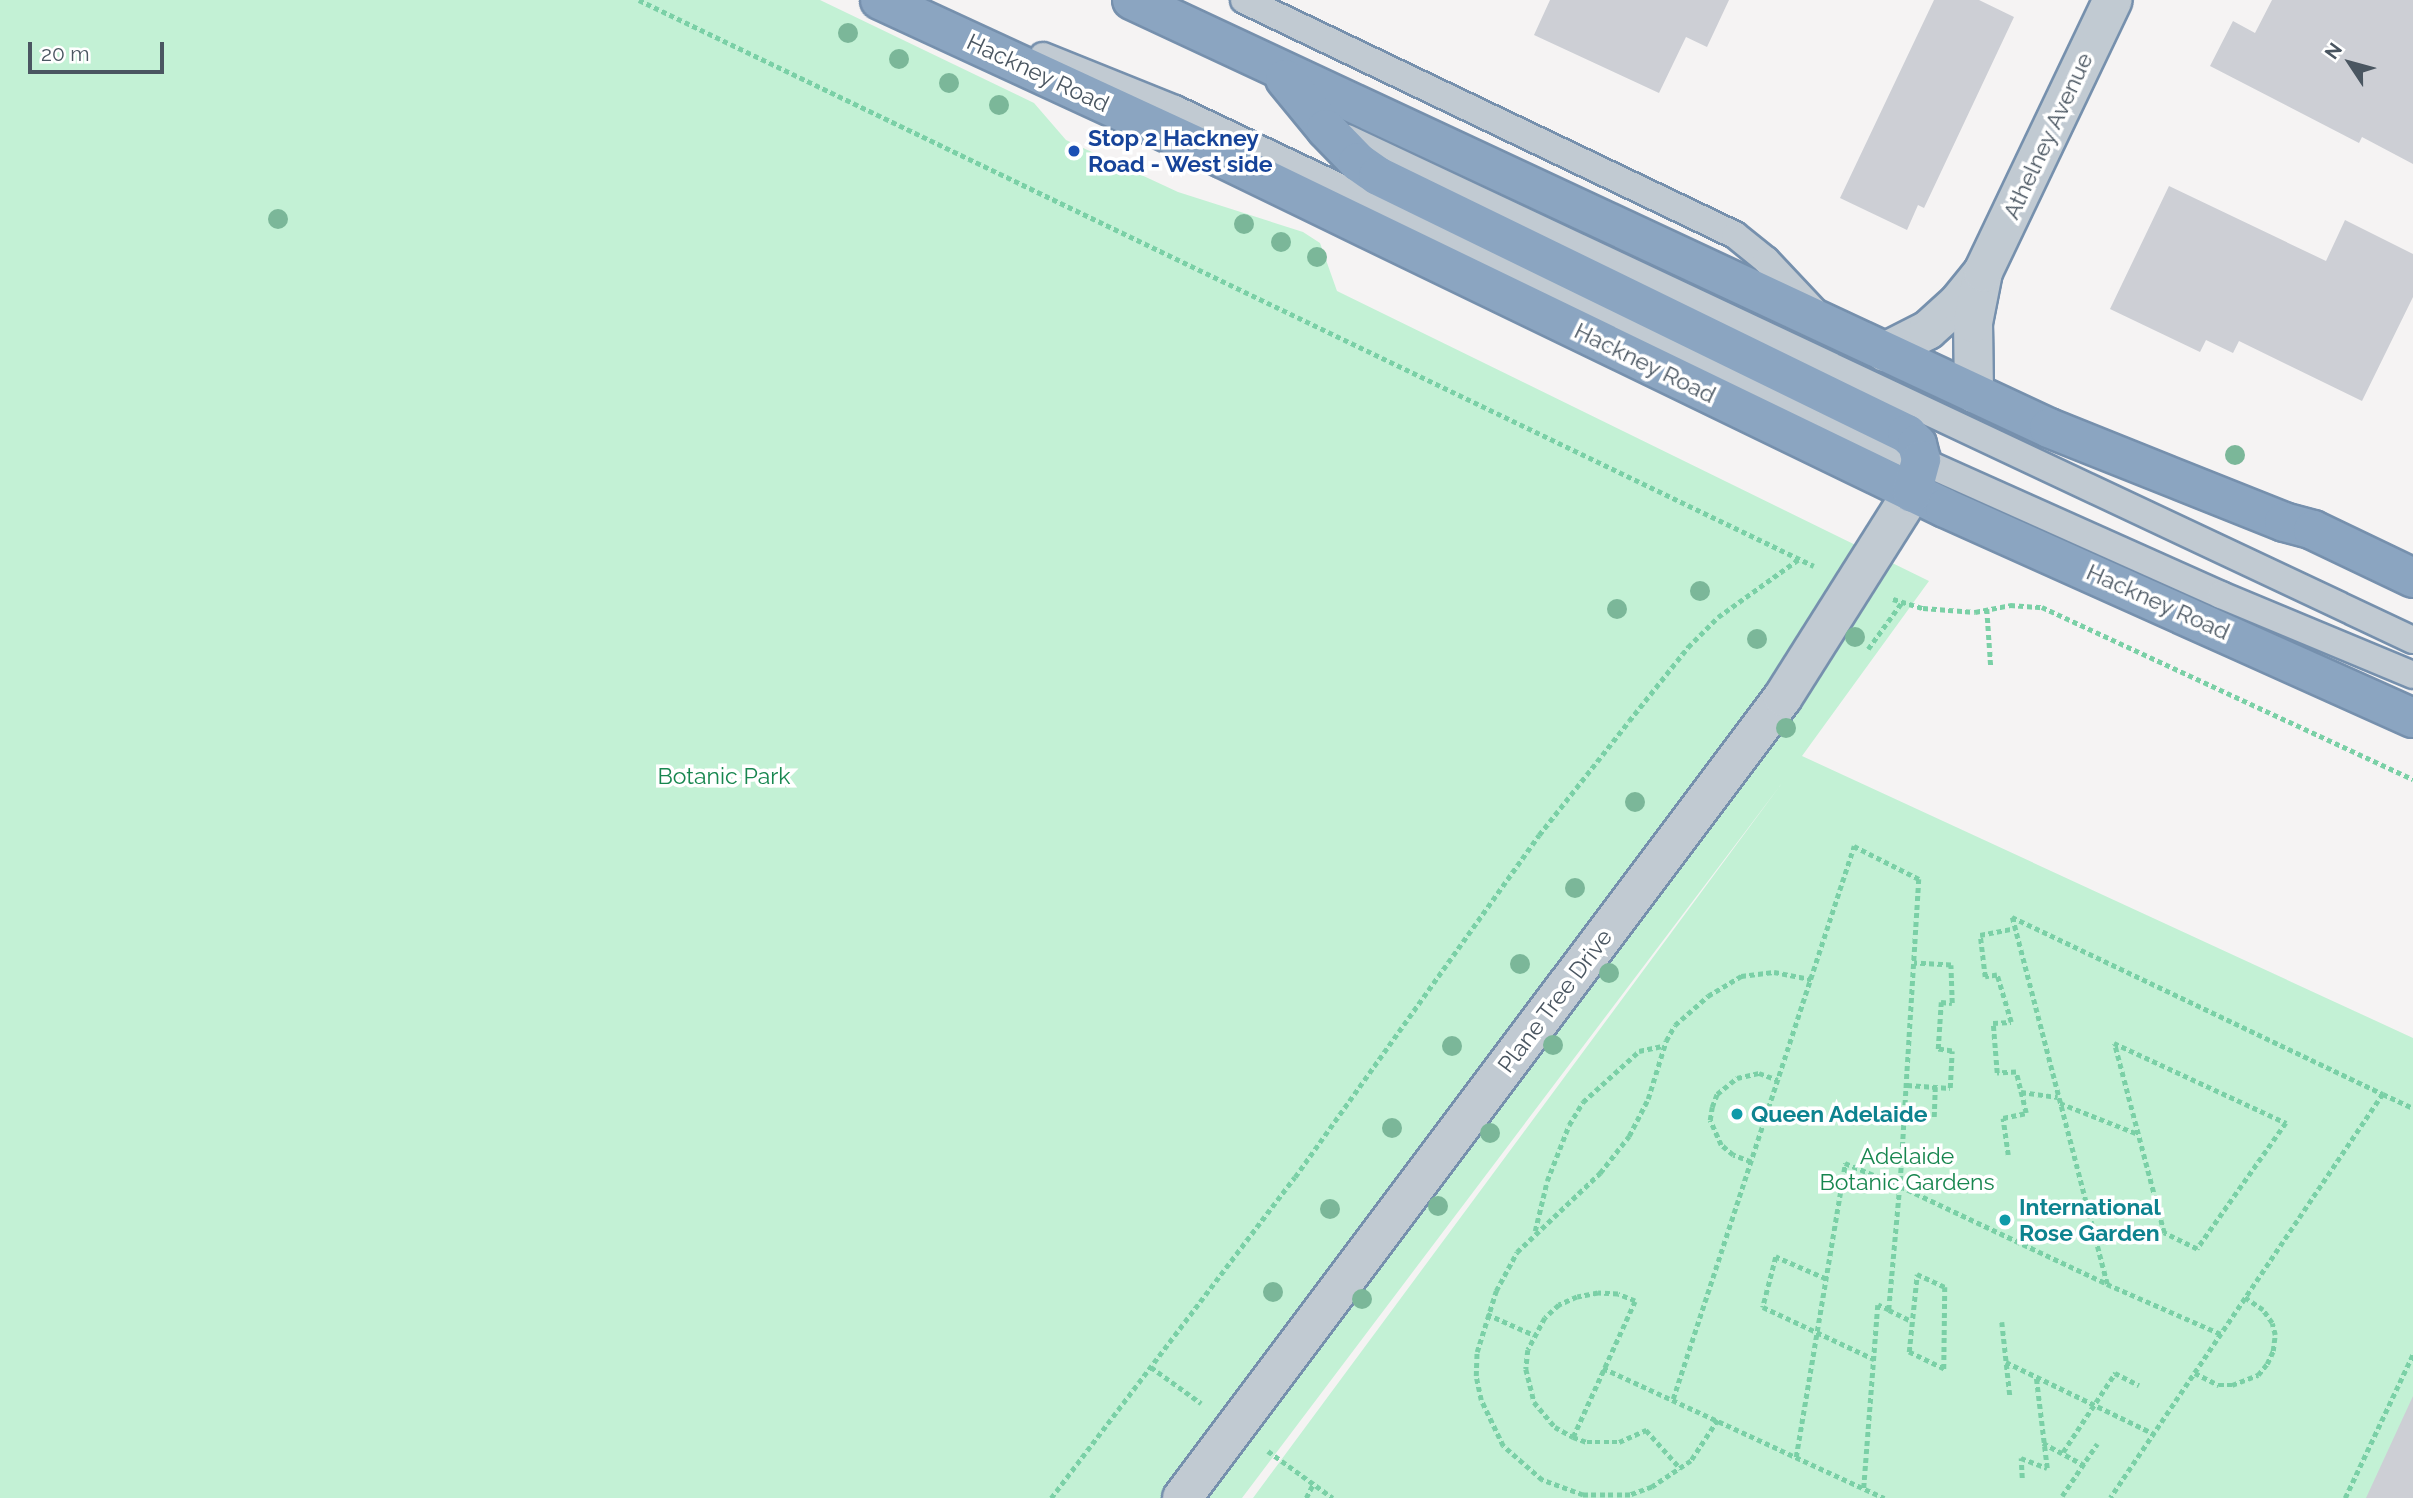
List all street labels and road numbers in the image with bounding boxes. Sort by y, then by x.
street label: Hackney Road [962,28,1114,118]
street label: Athelney Avenue [1997,48,2099,224]
street label: Hackney Road [1570,317,1720,409]
street label: Hackney Road [2082,558,2234,646]
street label: Plane Tree Drive [1492,923,1618,1079]

